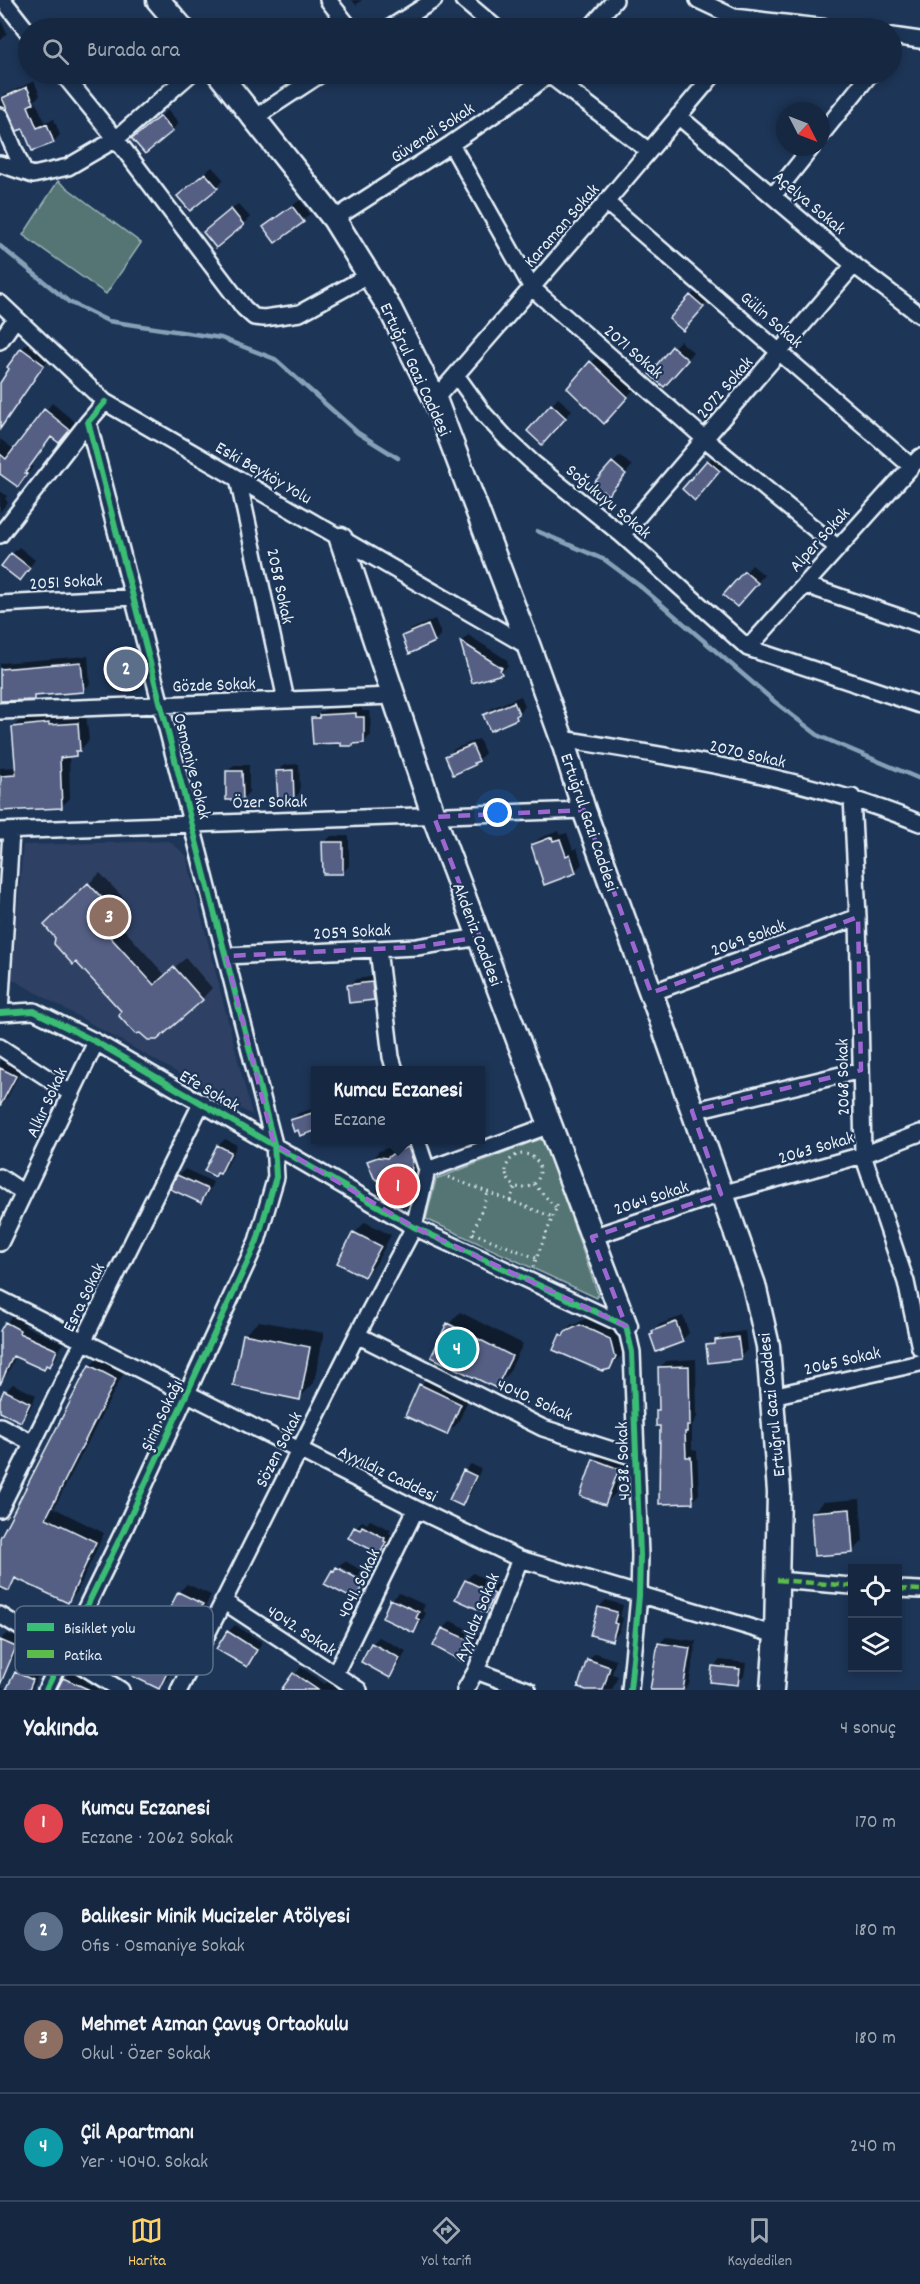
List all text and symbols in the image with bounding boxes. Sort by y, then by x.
search box [18,18,902,84]
icon: search [39,35,72,68]
text: Burada ara [87,36,180,67]
street label: Güvendi Sokak [386,98,480,171]
north arrow [776,102,830,156]
street label: Açelya Sokak [767,166,850,242]
street label: Karaman Sokak [519,179,607,274]
street label: Gülin Sokak [733,287,807,355]
street label: Ertuğrul Gazi Caddesi [372,299,456,441]
street label: 2071 Sokak [597,320,668,386]
street label: 2072 Sokak [692,352,760,425]
street label: Eski Beyköy Yolu [210,436,316,512]
street label: Soğukuyu Sokak [559,460,656,546]
street label: Alper Sokak [785,502,857,579]
street label: 2058 Sokak [258,547,299,627]
street label: 2051 Sokak [29,569,103,598]
pin: 2 [106,646,146,692]
street label: Gözde Sokak [172,673,256,700]
street label: Osmaniye Sokak [165,711,216,822]
street label: 2070 Sokak [707,735,788,776]
street label: Ertuğrul Gazi Caddesi [552,750,623,895]
street label: Özer Sokak [233,790,308,817]
your location [483,798,512,827]
street label: Akdeniz Caddesi [444,879,507,990]
pin: 3 [90,894,128,940]
street label: 2069 Sokak [708,914,790,964]
street label: 2059 Sokak [313,919,391,948]
street label: 2068 Sokak [831,1038,858,1116]
street label: Alkır Sokak [21,1064,75,1142]
street label: Efe Sokak [174,1065,243,1119]
popup [311,1066,485,1144]
text: Kumcu Eczanesi [334,1076,462,1107]
text: Eczane [334,1107,386,1135]
street label: 2063 Sokak [776,1127,858,1172]
pin: 1 [378,1164,418,1208]
street label: 2064 Sokak [611,1176,692,1223]
street label: Esra Sokak [58,1259,113,1337]
pin: 4 [438,1326,476,1372]
street label: Ertuğrul Gazi Caddesi [753,1331,793,1478]
street label: 2065 Sokak [802,1341,883,1383]
street label: 4040. Sokak [492,1373,576,1429]
street label: Şirin Sokağı [136,1376,191,1456]
street label: Sözen Sokak [250,1408,310,1492]
street label: 4038. Sokak [611,1421,638,1501]
street label: Ayyıldız Caddesi [333,1440,441,1510]
street label: 4041. Sokak [333,1545,388,1623]
map controls [848,1564,902,1672]
button: locate [848,1564,902,1618]
street label: Ayyıldız Sokak [449,1570,507,1666]
street label: 4042. Sokak [261,1600,341,1664]
legend [15,1606,213,1675]
text: Bisiklet yolu [64,1618,136,1641]
button: layers [848,1618,902,1672]
text: Patika [64,1645,102,1668]
text: Yakında [24,1711,98,1748]
text: 4 sonuç [840,1715,896,1743]
text: Kumcu Eczanesi [81,1794,210,1825]
text: 1 [41,1809,46,1837]
text: 170 m [855,1809,896,1837]
text: Eczane · 2062 Sokak [81,1825,233,1853]
text: Balıkesir Minik Mucizeler Atölyesi [81,1902,350,1933]
text: 2 [39,1917,48,1945]
text: 180 m [854,1917,896,1945]
text: Ofis · Osmaniye Sokak [81,1933,245,1961]
text: Mehmet Azman Çavuş Ortaokulu [81,2010,349,2041]
text: 3 [39,2025,48,2053]
text: 180 m [854,2025,896,2053]
text: Okul · Özer Sokak [81,2041,211,2069]
text: Çil Apartmanı [81,2118,194,2149]
text: 4 [39,2133,48,2161]
text: 240 m [850,2133,896,2161]
text: Yer · 4040. Sokak [81,2149,208,2177]
tab: Harita [128,2214,166,2273]
tab: Yol tarifi [422,2214,472,2273]
tab: Kaydedilen [728,2214,792,2273]

